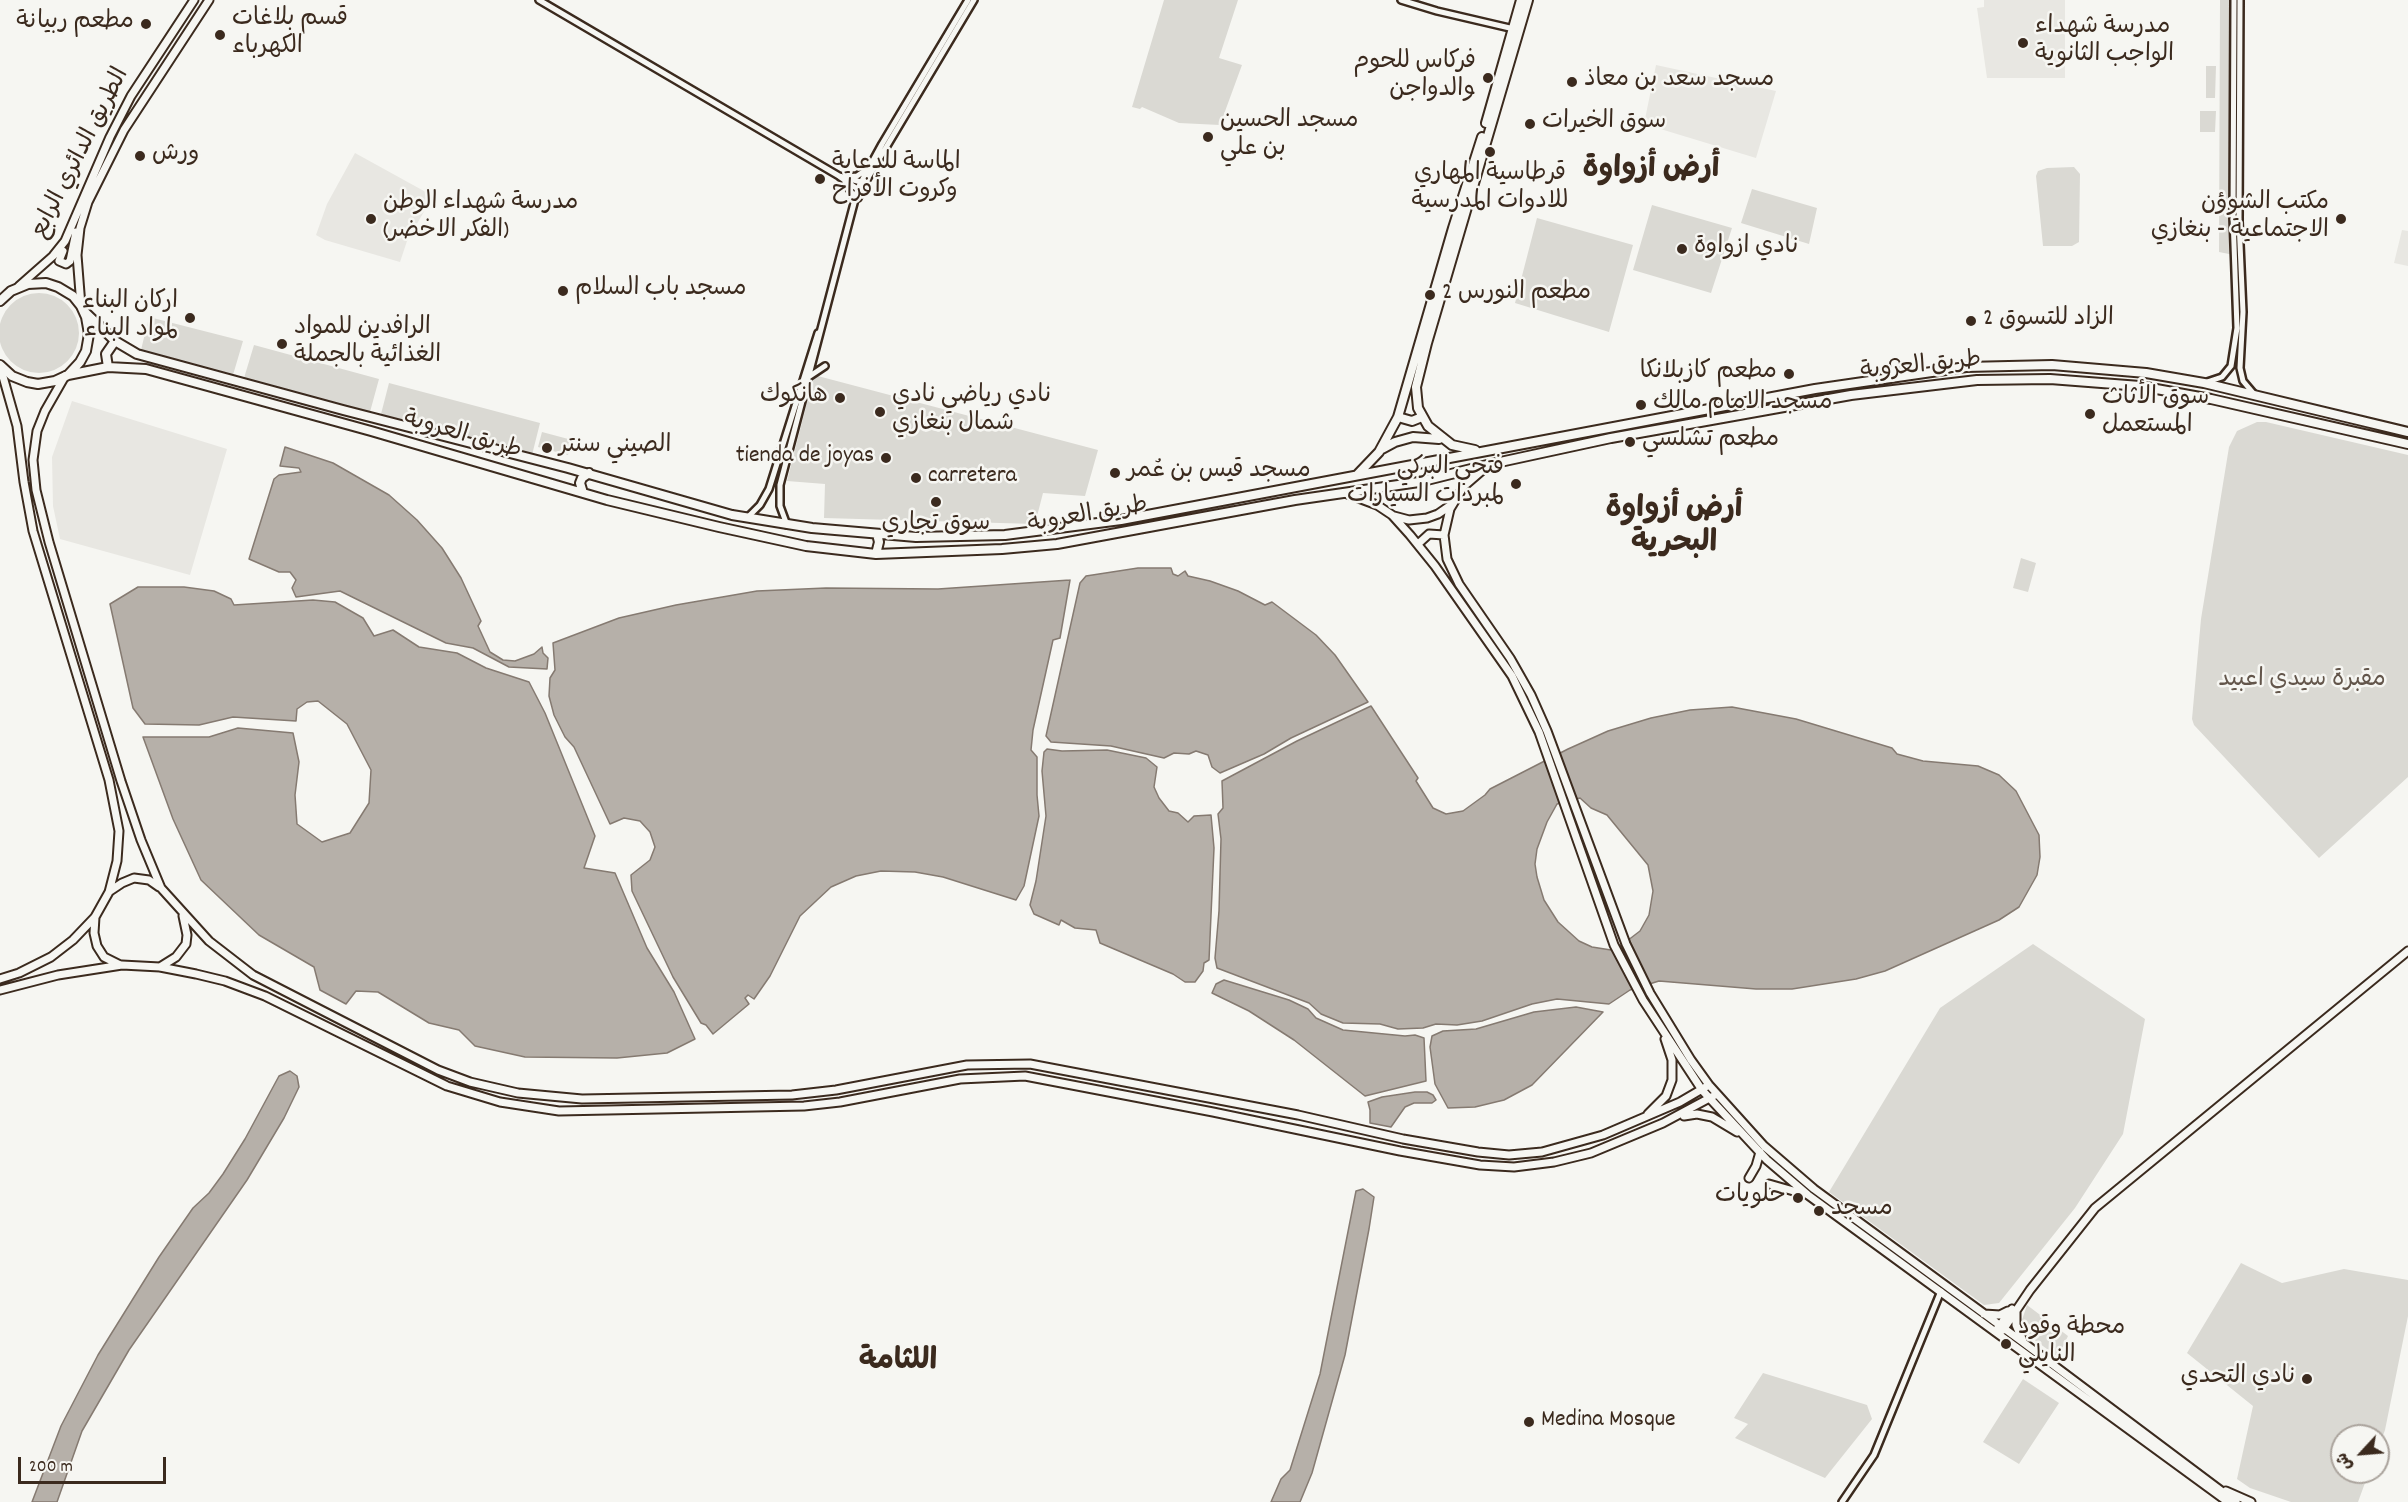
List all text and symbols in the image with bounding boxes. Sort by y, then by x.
place label: قسم بلاغات الكهرباء [232,7,348,63]
place label: مطعم ربيانة [16,10,134,38]
place label: مدرسة شهداء الواجب الثانوية [2035,15,2174,71]
marker: مطعم ربيانة [139,17,153,31]
marker: قسم بلاغات الكهرباء [213,28,227,42]
marker: مدرسة شهداء الواجب الثانوية [2016,36,2030,50]
place label: فركاس للحوم والدواجن [1353,50,1476,106]
street label: الطريق الدائري الرابع [27,64,137,244]
place label: مسجد سعد بن معاذ [1584,68,1774,96]
marker: فركاس للحوم والدواجن [1481,71,1495,85]
marker: مسجد سعد بن معاذ [1565,75,1579,89]
place label: مسجد الحسين بن علي [1220,109,1358,165]
place label: سوق الخيرات [1542,110,1666,138]
marker: سوق الخيرات [1523,117,1537,131]
marker: مسجد الحسين بن علي [1201,130,1215,144]
place label: ورش [152,142,199,170]
marker: قرطاسية المهاري للادوات المدرسية [1483,145,1497,159]
marker: ورش [133,149,147,163]
place label: الماسة للدعاية وكروت الأفراح [832,151,961,207]
district label: أرض أزواوة [1583,154,1719,190]
place label: قرطاسية المهاري للادوات المدرسية [1412,162,1568,218]
marker: الماسة للدعاية وكروت الأفراح [813,172,827,186]
place label: مدرسة شهداء الوطن (الفكر الاخضر) [383,191,578,247]
place label: مكتب الشوؤن الاجتماعية - بنغازي [2151,191,2329,247]
marker: مدرسة شهداء الوطن (الفكر الاخضر) [364,212,378,226]
marker: مكتب الشوؤن الاجتماعية - بنغازي [2334,212,2348,226]
place label: نادي ازواوة [1694,235,1798,263]
marker: نادي ازواوة [1675,242,1689,256]
place label: مسجد باب السلام [575,277,747,305]
place label: مطعم النورس 2 [1442,281,1591,309]
marker: مسجد باب السلام [556,284,570,298]
marker: مطعم النورس 2 [1423,288,1437,302]
place label: اركان البناء لمواد البناء [82,290,178,346]
place label: الزاد للتسوق 2 [1983,307,2114,335]
marker: اركان البناء لمواد البناء [183,311,197,325]
marker: الزاد للتسوق 2 [1964,314,1978,328]
place label: الرافدين للمواد الغذائية بالجملة [294,316,441,372]
marker: الرافدين للمواد الغذائية بالجملة [275,337,289,351]
street label: طريق العروبة [1859,347,1983,389]
place label: مطعم كازبلانكا [1640,360,1777,388]
marker: مطعم كازبلانكا [1782,367,1796,381]
place label: هانكوك [760,384,828,412]
place label: نادي رياضي نادي شمال بنغازي [892,384,1051,440]
place label: سوق الأثاث المستعمل [2102,386,2209,442]
marker: هانكوك [833,391,847,405]
place label: مسجد الامام مالك [1653,391,1832,419]
marker: مسجد الامام مالك [1634,398,1648,412]
marker: نادي رياضي نادي شمال بنغازي [873,405,887,419]
street label: طريق العروبة [400,406,524,468]
marker: سوق الأثاث المستعمل [2083,407,2097,421]
place label: مطعم تشلسي [1642,428,1779,456]
place label: الصيني سنتر [559,434,671,462]
marker: مطعم تشلسي [1623,435,1637,449]
marker: الصيني سنتر [540,441,554,455]
place label: tienda de joyas [736,444,874,472]
marker: tienda de joyas [879,451,893,465]
place label: فتحي البركي لمبردات السيارات [1347,456,1504,512]
place label: مسجد قيس بن عُمر [1127,459,1311,487]
place label: carretera [928,464,1017,492]
marker: مسجد قيس بن عُمر [1108,466,1122,480]
marker: carretera [909,471,923,485]
marker: فتحي البركي لمبردات السيارات [1509,477,1523,491]
street label: طريق العروبة [1026,492,1150,542]
district label: أرض أزواوة البحرية [1606,494,1742,564]
marker: سوق تجاري [929,495,943,509]
place label: سوق تجاري [882,512,990,540]
park label: مقبرة سيدي اعبيد [2218,668,2386,696]
place label: حلويات [1715,1184,1786,1212]
marker: حلويات [1791,1191,1805,1205]
place label: مسجد [1831,1197,1893,1225]
marker: مسجد [1812,1204,1826,1218]
place label: محطة وقود النايلي [2018,1316,2125,1372]
marker: محطة وقود النايلي [1999,1337,2013,1351]
district label: اللثامة [859,1346,937,1382]
place label: نادي التحدي [2181,1365,2295,1393]
marker: نادي التحدي [2300,1372,2314,1386]
place label: Medina Mosque [1541,1408,1676,1436]
marker: Medina Mosque [1522,1415,1536,1429]
north arrow [2330,1424,2390,1484]
scale bar [21,1445,170,1483]
text: ش [2331,1448,2359,1474]
text: 200 m [29,1455,73,1480]

